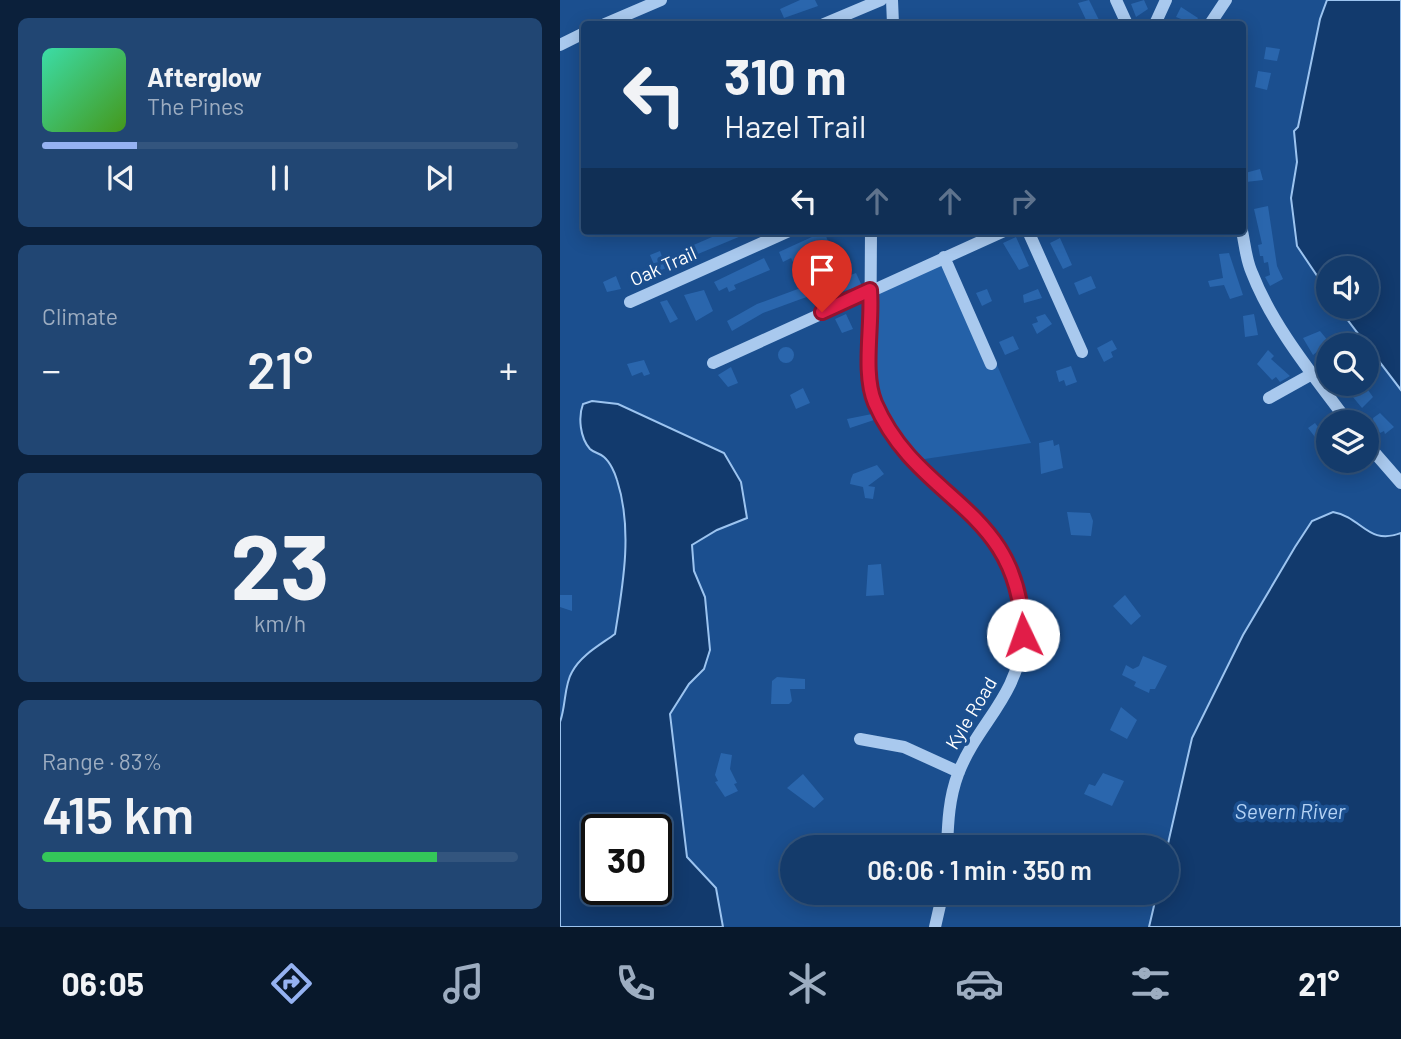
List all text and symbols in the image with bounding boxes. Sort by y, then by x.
text: 310 m [724,46,846,105]
icon: left [609,49,700,140]
text: Afterglow [147,61,262,92]
text: The Pines [147,92,244,120]
text: Hazel Trail [724,106,866,144]
icon: previous [102,159,140,197]
icon: pause [261,159,299,197]
icon: next [420,159,458,197]
icon: left [785,182,823,220]
icon: ahead [858,182,896,220]
icon: ahead [931,182,969,220]
icon: right [1004,182,1042,220]
pin [792,240,852,312]
street label: Oak Trail [626,241,700,290]
icon: arrive [803,251,841,289]
map controls [1316,256,1379,473]
button: sound [1316,256,1379,319]
text: Climate [42,302,118,330]
button: search [1316,333,1379,396]
text: 21° [247,337,313,399]
text: − [42,346,61,392]
text: + [499,346,518,392]
button: layers [1316,410,1379,473]
text: 23 [231,509,329,618]
position arrow [986,598,1060,672]
text: km/h [254,609,306,637]
street label: Kyle Road [940,672,1001,753]
text: Range · 83% [42,747,162,775]
text: 415 km [42,782,194,844]
water label: Severn River [1235,798,1346,823]
speed limit sign: 30 [581,814,672,905]
text: 06:06 · 1 min · 350 m [867,854,1092,885]
icon: directions [267,959,316,1008]
icon: music [439,959,488,1008]
icon: phone [611,959,660,1008]
icon: climate [783,959,832,1008]
icon: car [955,959,1004,1008]
icon: filters [1126,959,1175,1008]
text: 06:05 [61,964,144,1002]
text: 21° [1298,964,1339,1002]

